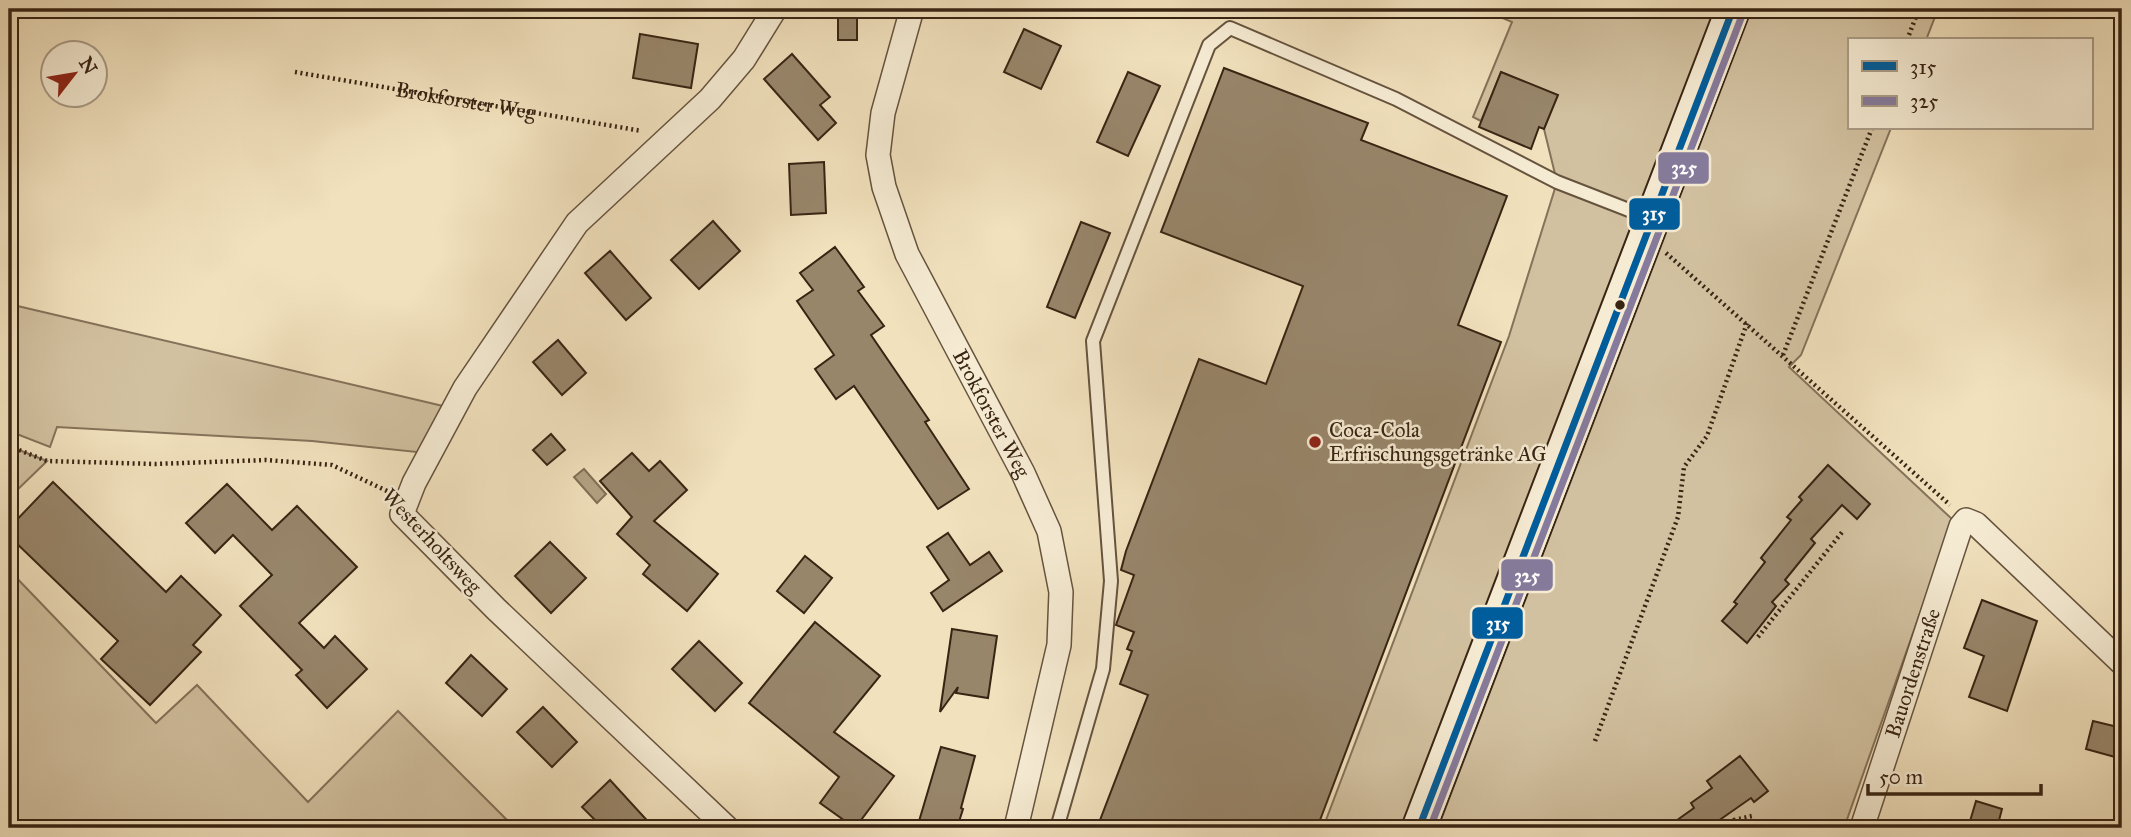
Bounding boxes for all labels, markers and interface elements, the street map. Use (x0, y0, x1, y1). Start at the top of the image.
north arrow (38, 38, 108, 108)
legend (1848, 38, 2092, 130)
text: N (74, 53, 102, 78)
text: 315 (1910, 54, 1937, 80)
street label: Brokforster Weg (394, 76, 538, 126)
text: 325 (1910, 88, 1939, 114)
line badge: 325 (1657, 151, 1710, 185)
text: 325 (1671, 156, 1697, 180)
line badge: 315 (1628, 197, 1681, 231)
text: 315 (1642, 202, 1666, 226)
unlabelled marker (1613, 298, 1627, 312)
street label: Brokforster Weg (947, 345, 1036, 482)
place label: Coca-Cola Erfrischungsgetränke AG (1329, 417, 1547, 467)
marker: Coca-Cola Erfrischungsgetränke AG (1307, 434, 1323, 450)
street label: Westerholtsweg (377, 483, 487, 599)
line badge: 325 (1500, 558, 1554, 592)
text: 325 (1514, 564, 1540, 588)
street label: Bauordenstraße (1879, 605, 1946, 741)
line badge: 315 (1471, 606, 1524, 640)
text: 315 (1486, 612, 1510, 636)
scale bar (1868, 753, 2042, 797)
text: 50 m (1879, 764, 1924, 790)

